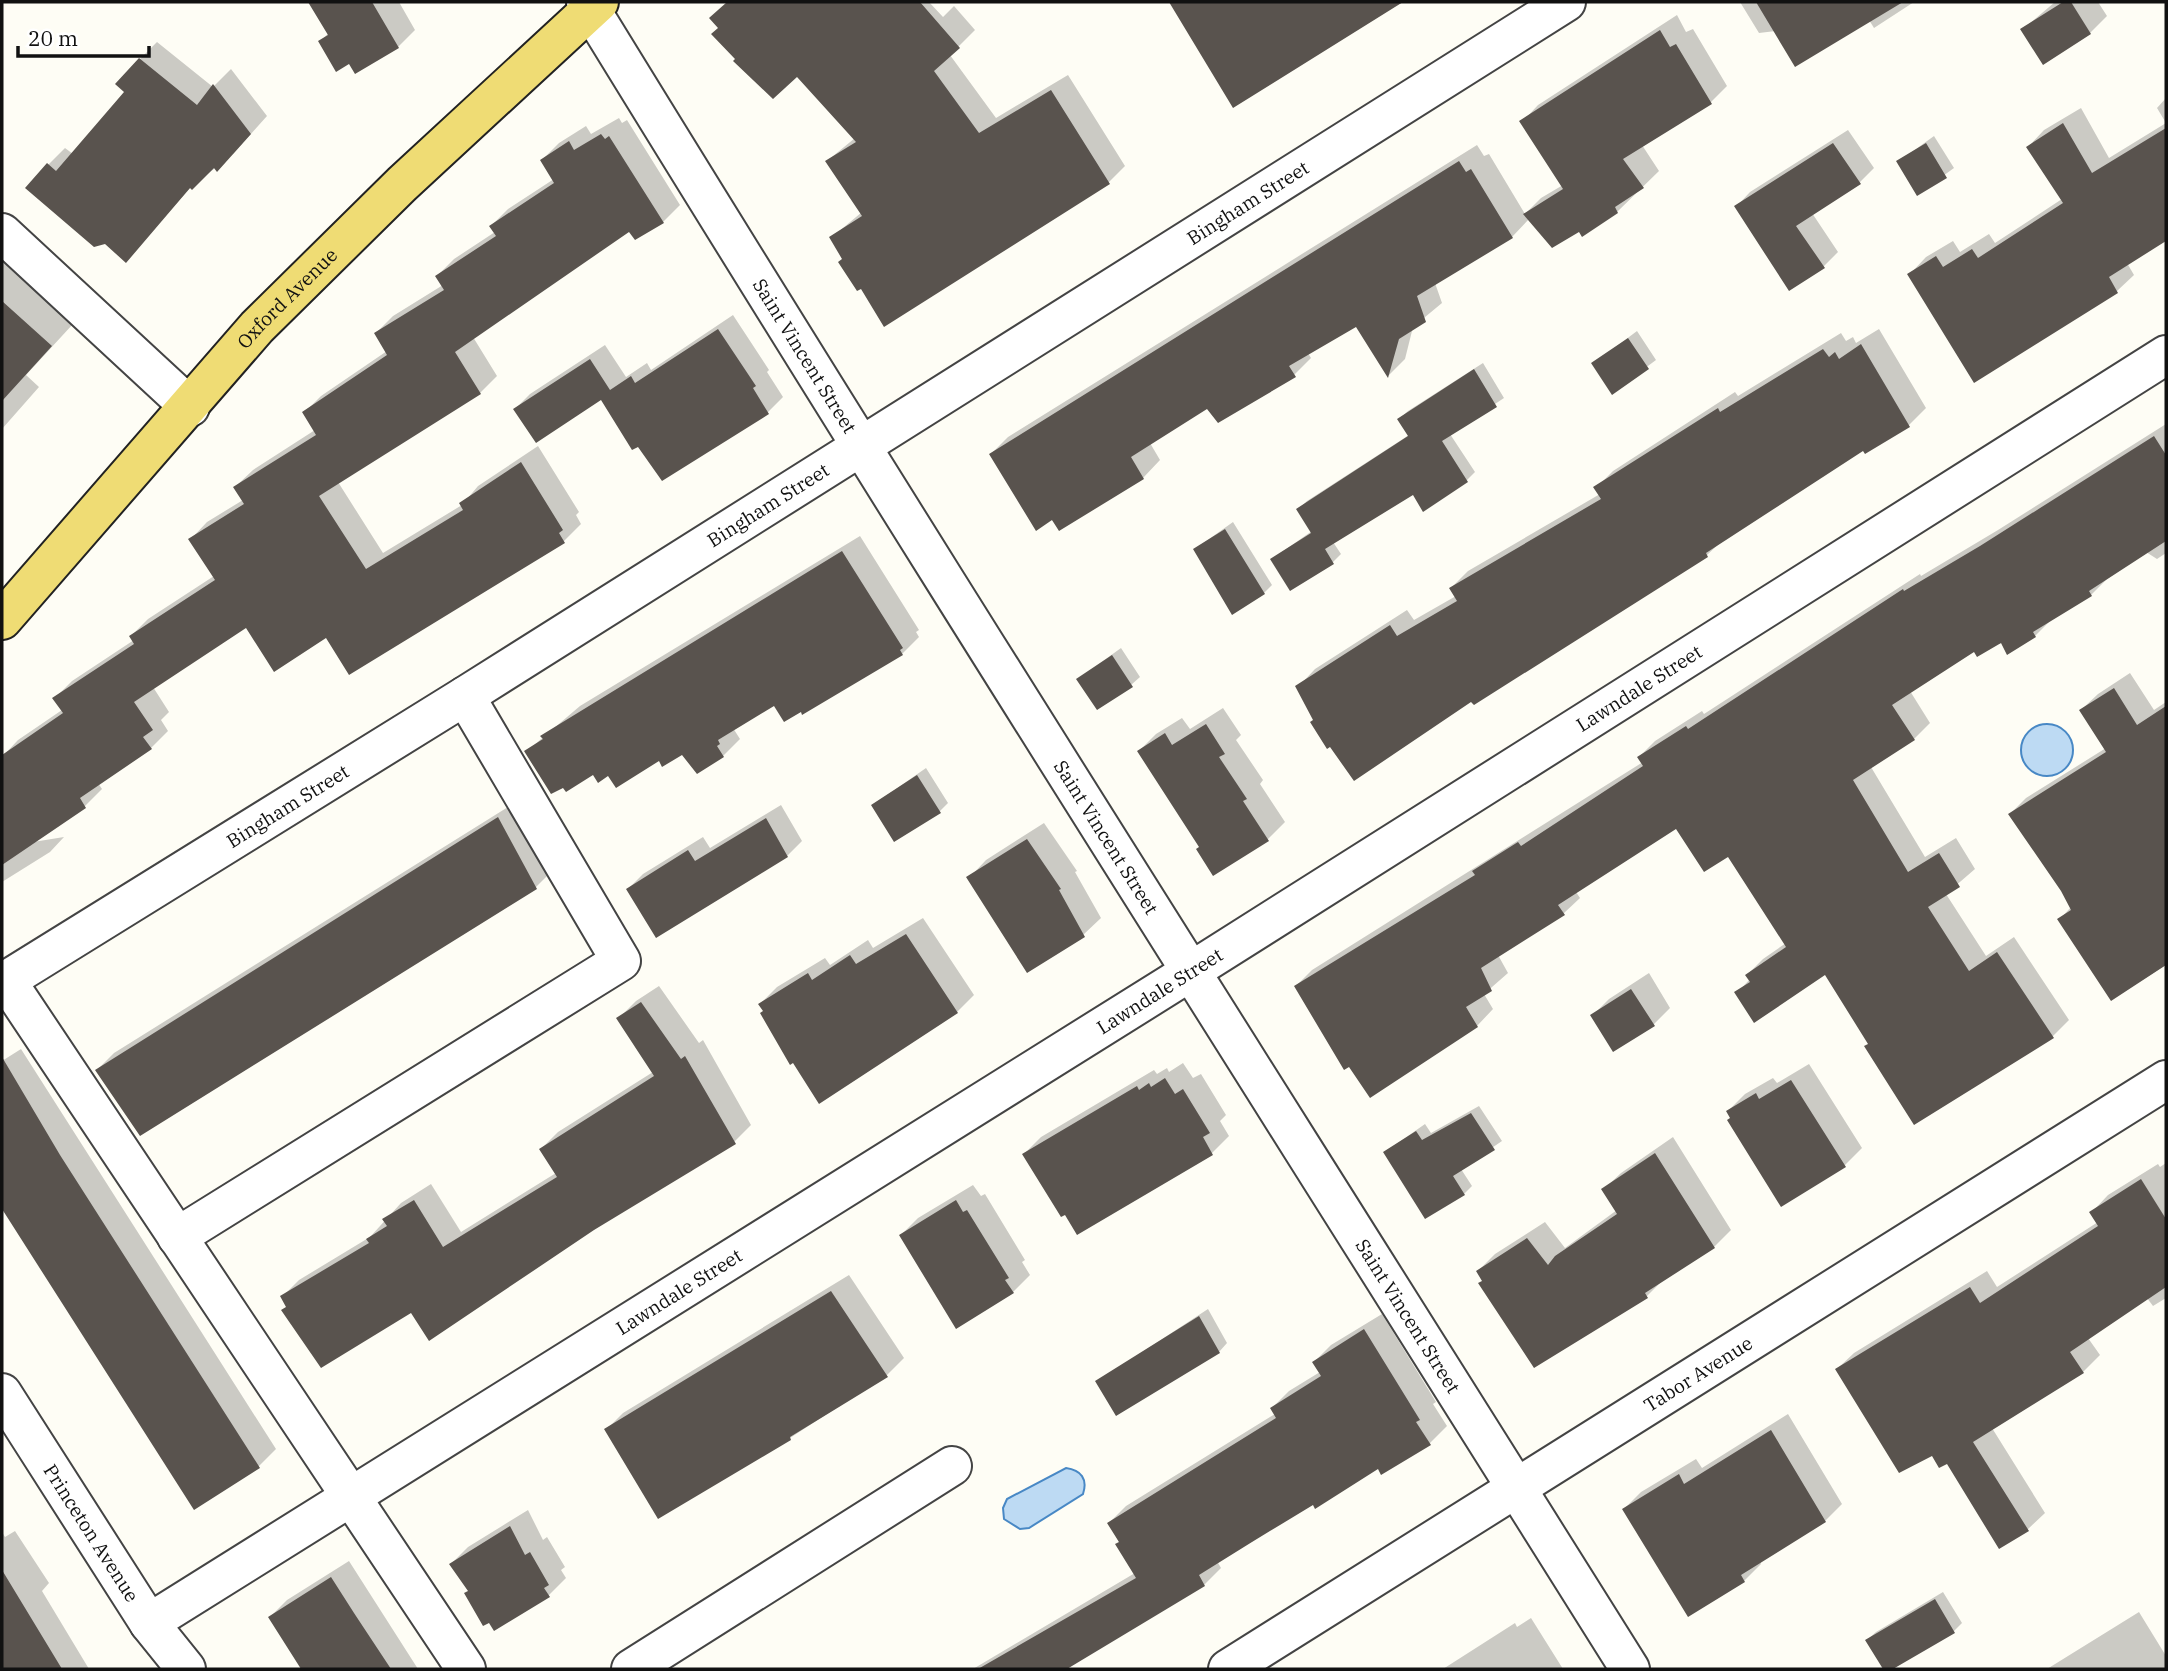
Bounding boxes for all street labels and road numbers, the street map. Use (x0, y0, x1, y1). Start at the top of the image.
street label: Bingham Street (1182, 155, 1313, 250)
street label: Oxford Avenue (232, 243, 342, 354)
street label: Saint Vincent Street (748, 274, 862, 438)
street label: Bingham Street (703, 457, 834, 552)
street label: Lawndale Street (1572, 639, 1707, 737)
street label: Saint Vincent Street (1049, 756, 1164, 919)
street label: Bingham Street (222, 759, 353, 853)
street label: Lawndale Street (1092, 942, 1227, 1039)
street label: Saint Vincent Street (1350, 1234, 1466, 1398)
street label: Lawndale Street (611, 1243, 747, 1340)
street label: Tabor Avenue (1639, 1331, 1757, 1417)
street label: Princeton Avenue (38, 1459, 144, 1606)

